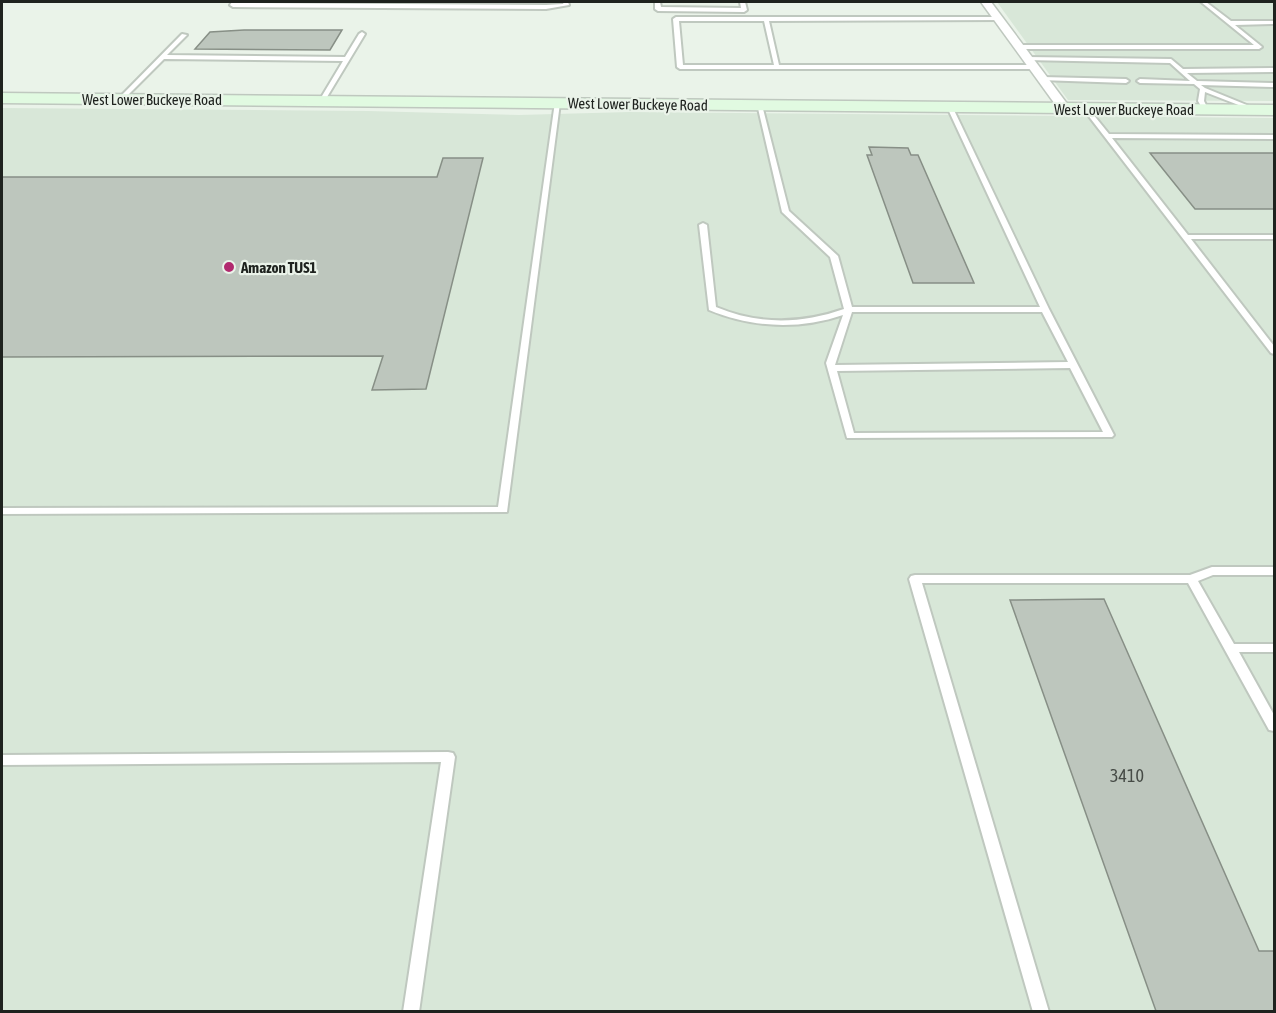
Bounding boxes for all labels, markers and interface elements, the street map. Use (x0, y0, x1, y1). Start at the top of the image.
street label: West Lower Buckeye Road (82, 91, 222, 108)
street label: West Lower Buckeye Road (568, 94, 708, 114)
street label: West Lower Buckeye Road (1054, 101, 1194, 118)
place label: Amazon TUS1 (240, 259, 317, 276)
marker: Amazon TUS1 (222, 260, 236, 274)
house number: 3410 (1110, 765, 1144, 786)

